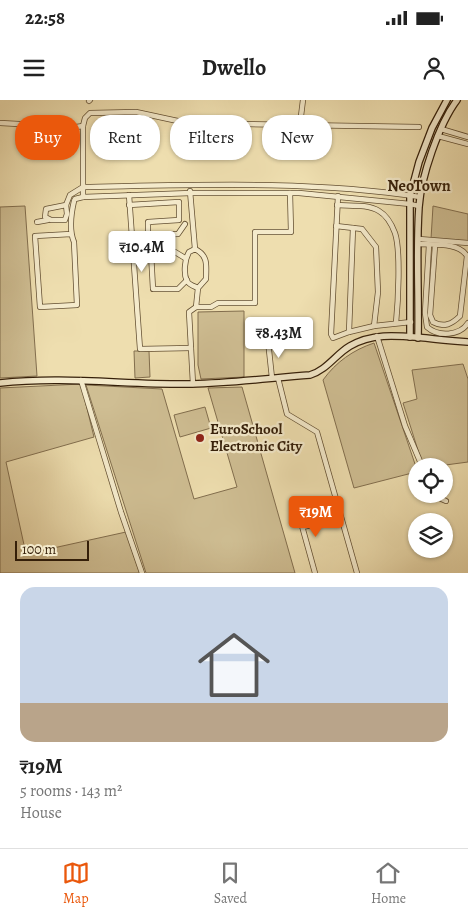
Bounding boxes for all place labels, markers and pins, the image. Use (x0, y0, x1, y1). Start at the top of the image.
pin: ₹10.4M (101, 230, 183, 273)
pin: ₹8.43M (238, 316, 320, 359)
place label: EuroSchool Electronic City (210, 419, 303, 456)
marker: EuroSchool Electronic City (194, 432, 206, 444)
pin: ₹19M (286, 496, 346, 538)

